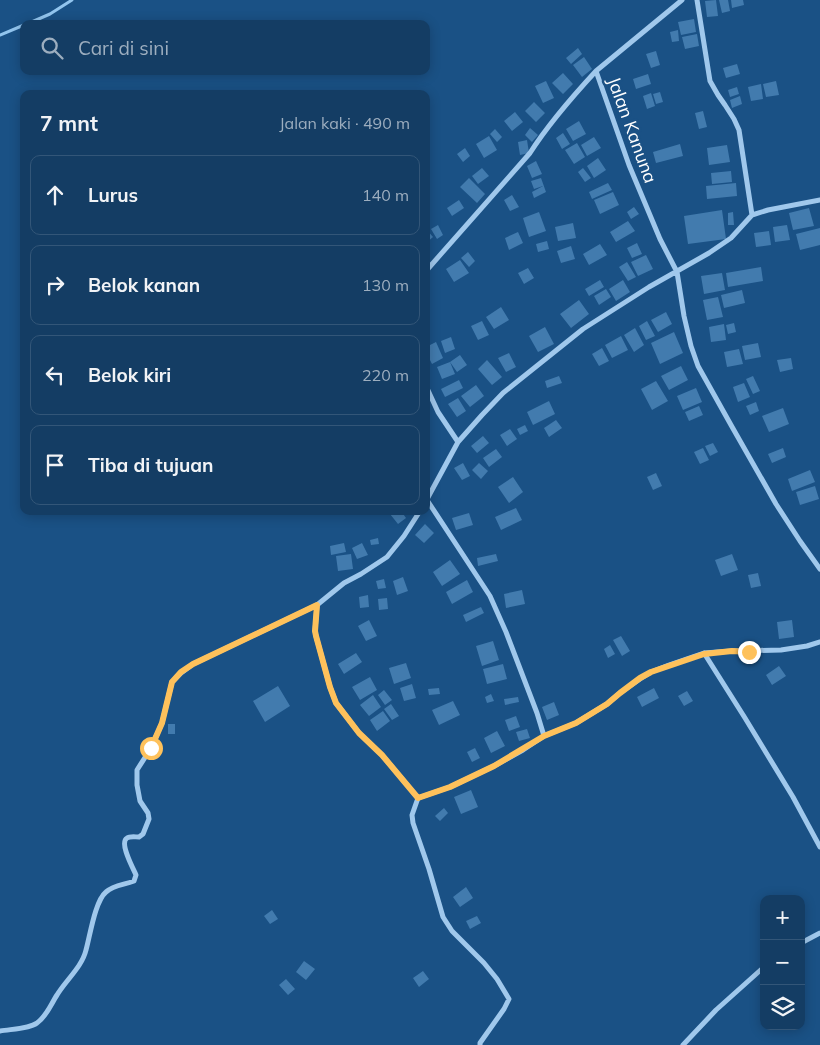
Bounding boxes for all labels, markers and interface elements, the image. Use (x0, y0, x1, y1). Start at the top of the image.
search box (20, 20, 430, 75)
icon: search (38, 34, 66, 62)
text: Cari di sini (78, 36, 169, 60)
street label: Jalan Kanuna (603, 73, 662, 186)
text: 7 mnt (40, 110, 98, 136)
text: Jalan kaki · 490 m (279, 113, 410, 133)
icon: ahead (41, 181, 69, 209)
text: Lurus (88, 183, 138, 207)
text: 140 m (362, 185, 409, 205)
icon: right (41, 271, 69, 299)
text: Belok kanan (88, 273, 200, 297)
text: 130 m (362, 275, 409, 295)
icon: left (41, 361, 69, 389)
text: Belok kiri (88, 363, 171, 387)
text: 220 m (362, 365, 409, 385)
icon: arrive (41, 451, 69, 479)
text: Tiba di tujuan (88, 453, 213, 477)
route end (738, 641, 761, 664)
route start (140, 737, 163, 760)
map controls (760, 895, 805, 1030)
button: + (760, 895, 805, 940)
button: − (760, 940, 805, 985)
button: layers (760, 985, 805, 1030)

